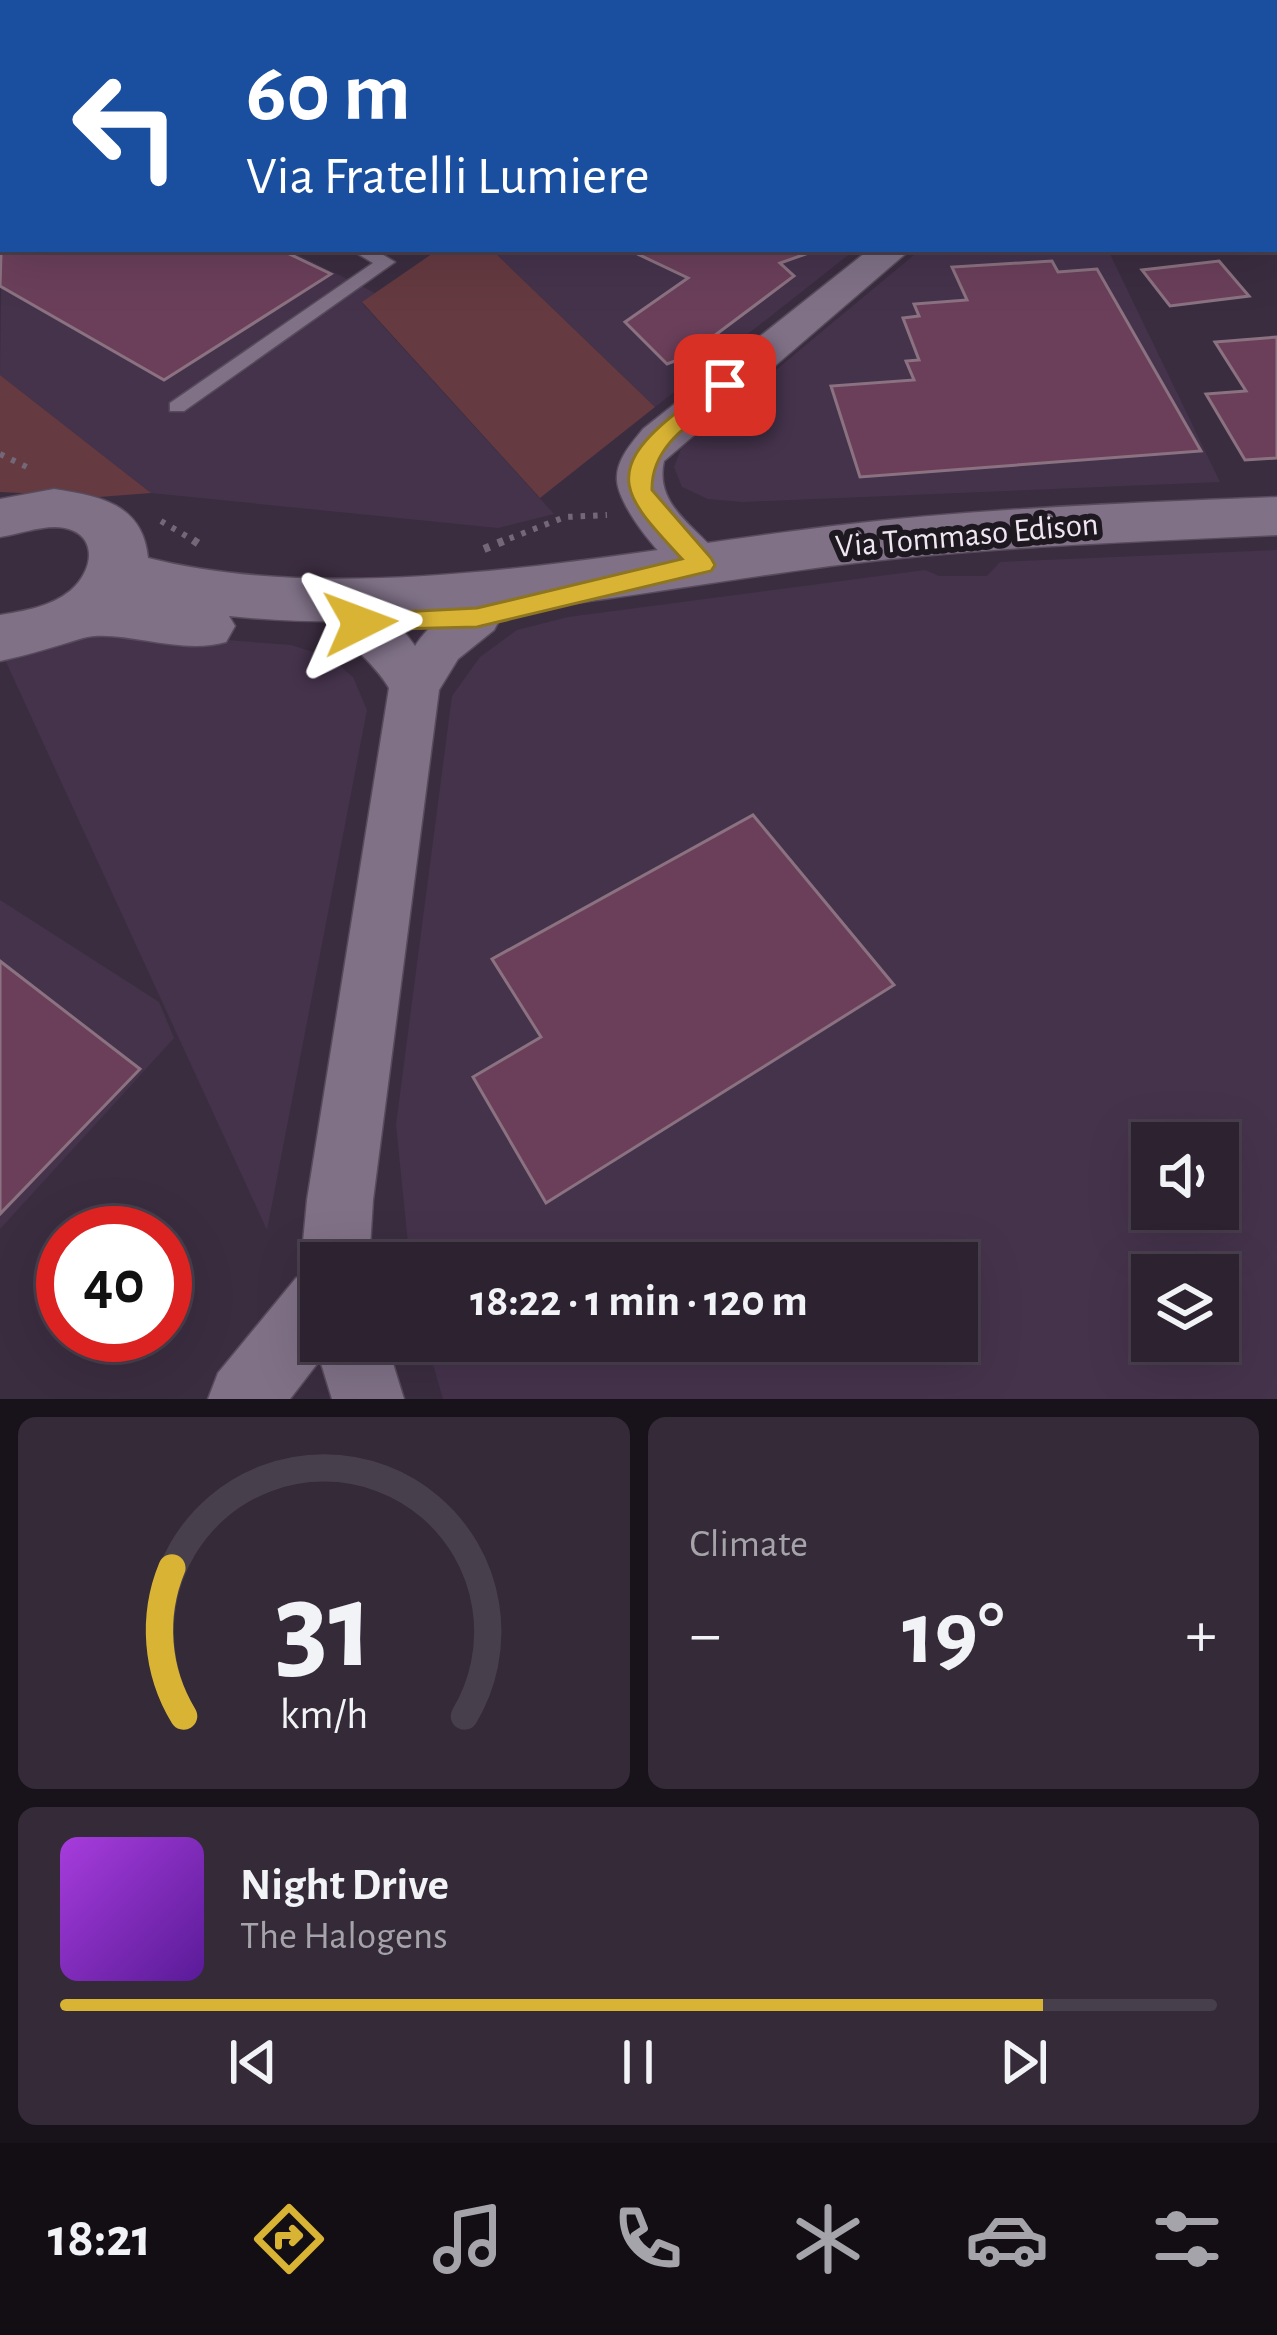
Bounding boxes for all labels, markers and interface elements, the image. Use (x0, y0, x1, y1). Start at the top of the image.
icon: left (48, 48, 204, 204)
text: 60 m (246, 52, 411, 136)
text: Via Fratelli Lumiere (246, 150, 650, 204)
pin (674, 334, 776, 436)
icon: arrive (692, 352, 758, 418)
street label: Via Tommaso Edison (834, 508, 1100, 564)
position arrow (297, 560, 423, 686)
map controls (1131, 1122, 1239, 1362)
button: sound (1131, 1122, 1239, 1230)
speed limit sign: 40 (36, 1206, 192, 1362)
button: layers (1131, 1254, 1239, 1362)
text: 18:22 · 1 min · 120 m (470, 1279, 808, 1324)
text: Climate (690, 1525, 808, 1564)
text: 31 (274, 1565, 373, 1690)
text: 19° (902, 1590, 1004, 1680)
text: − (690, 1602, 721, 1668)
text: + (1185, 1602, 1217, 1668)
text: km/h (280, 1694, 368, 1737)
text: Night Drive (240, 1863, 449, 1908)
text: The Halogens (240, 1917, 448, 1956)
icon: previous (220, 2029, 286, 2095)
icon: pause (605, 2029, 671, 2095)
icon: next (991, 2029, 1057, 2095)
icon: directions (247, 2197, 331, 2281)
icon: music (426, 2197, 510, 2281)
icon: phone (606, 2197, 690, 2281)
icon: climate (786, 2197, 870, 2281)
icon: car (965, 2197, 1049, 2281)
icon: filters (1145, 2197, 1229, 2281)
text: 18:21 (48, 2212, 151, 2266)

